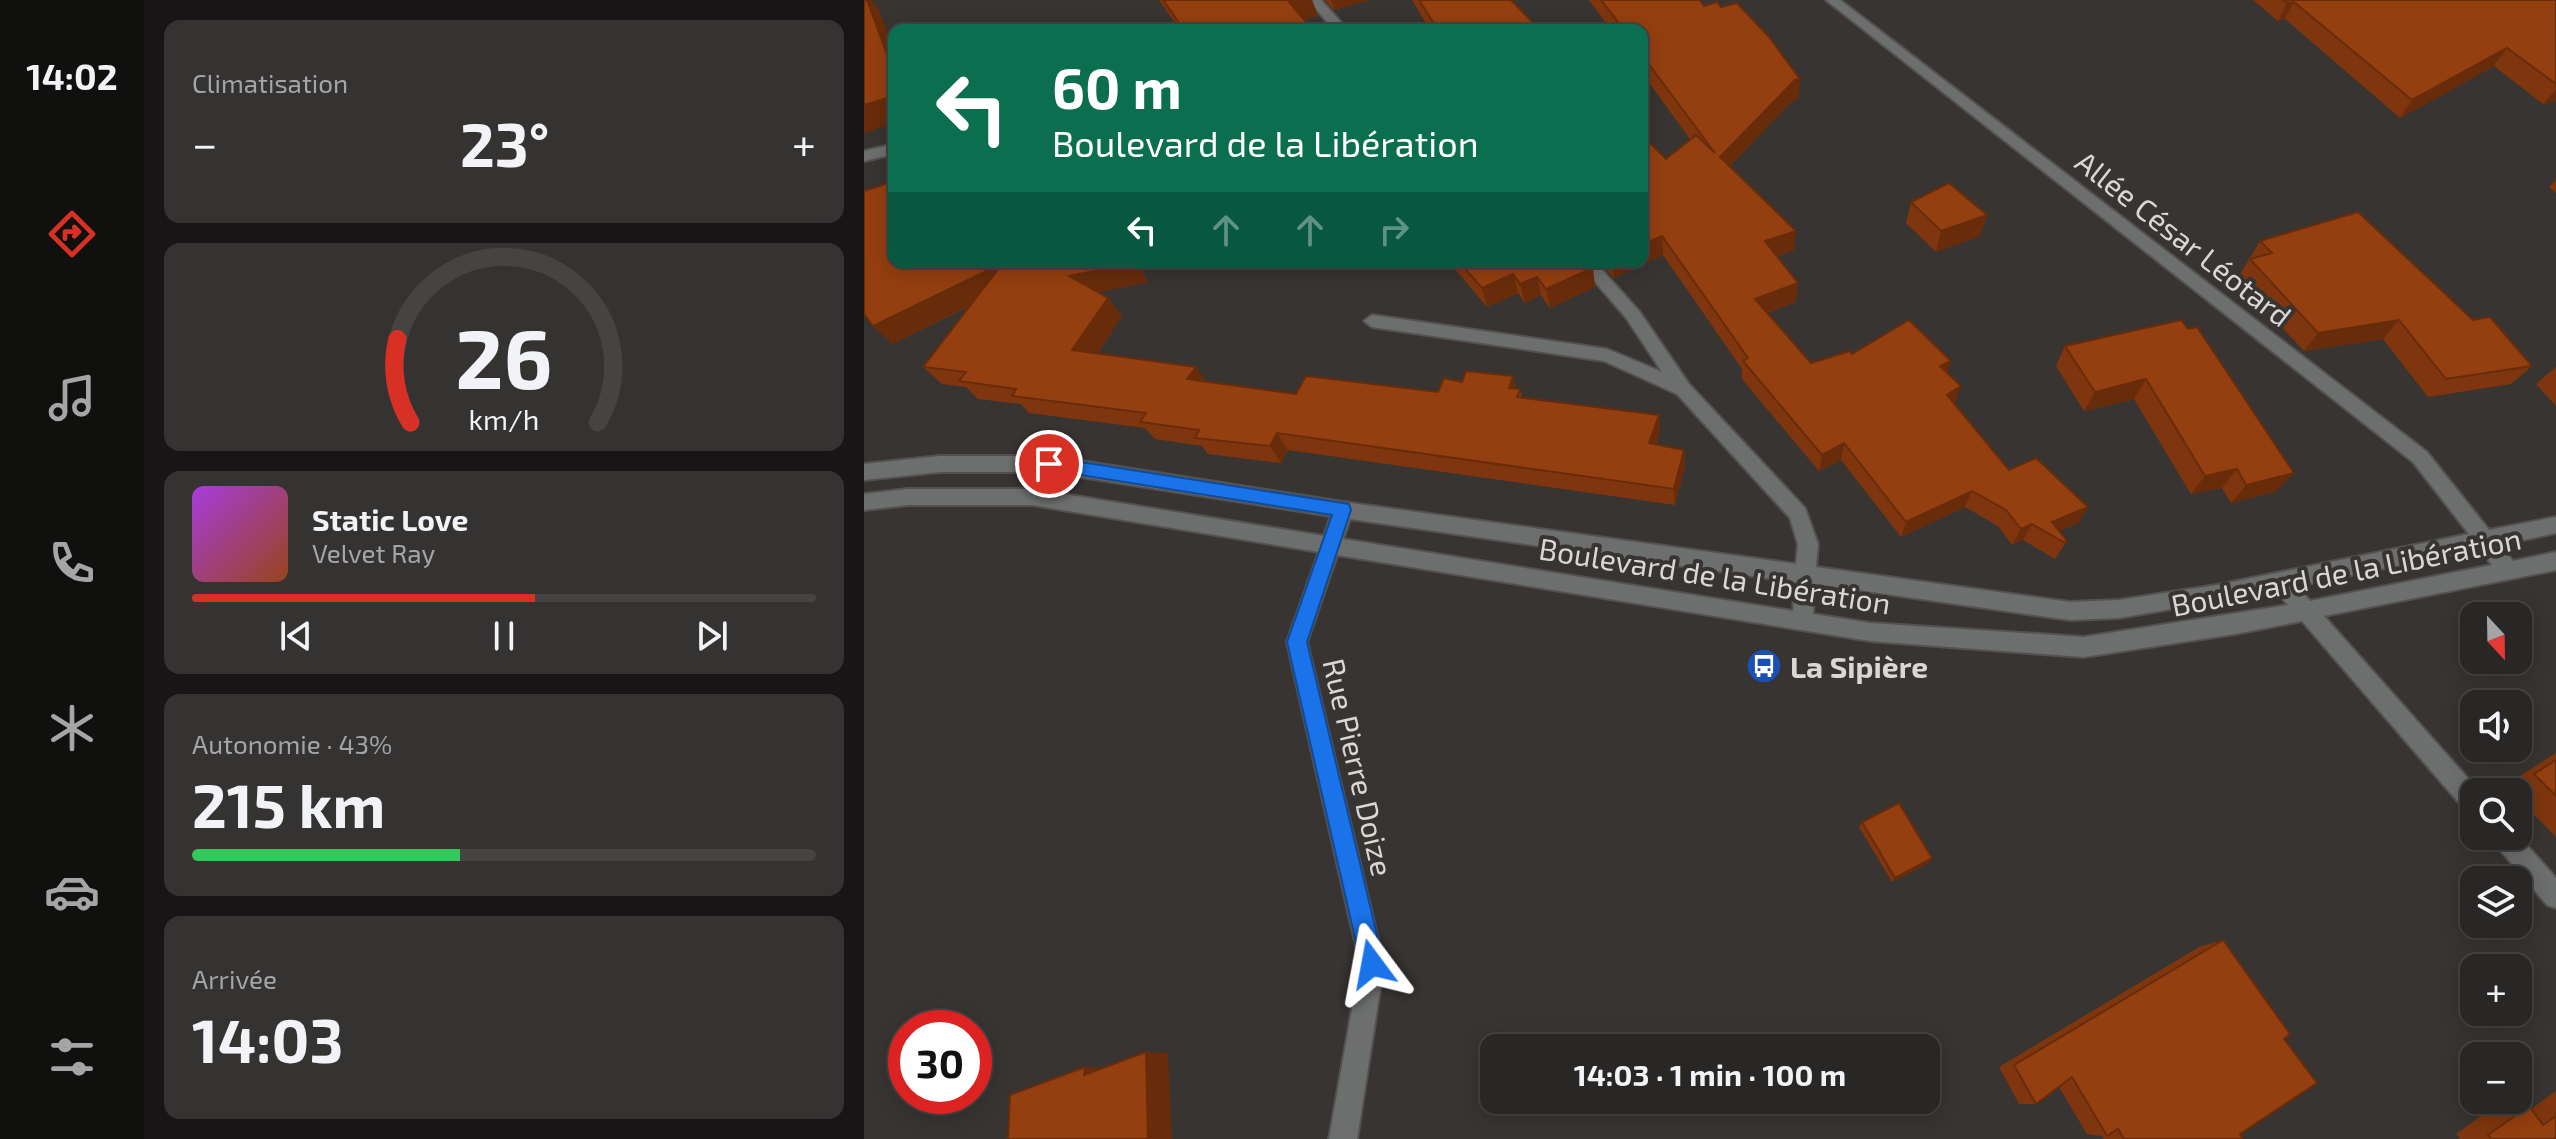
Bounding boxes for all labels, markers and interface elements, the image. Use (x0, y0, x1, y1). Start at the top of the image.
text: 60 m (1052, 53, 1182, 120)
text: 14:02 (26, 54, 118, 97)
icon: left (920, 56, 1024, 160)
text: Climatisation (192, 67, 348, 98)
text: 23° (460, 107, 550, 179)
text: − (192, 116, 218, 169)
text: + (792, 116, 816, 169)
text: Boulevard de la Libération (1052, 121, 1479, 164)
street label: Allée César Léotard (2069, 143, 2299, 333)
icon: directions (44, 206, 100, 262)
icon: left (1120, 208, 1164, 252)
icon: ahead (1204, 208, 1248, 252)
icon: ahead (1288, 208, 1332, 252)
icon: right (1372, 208, 1416, 252)
text: 26 (455, 305, 553, 405)
icon: music (44, 370, 100, 426)
text: km/h (469, 401, 539, 436)
pin (1015, 430, 1083, 498)
icon: arrive (1027, 442, 1071, 486)
text: Static Love (312, 501, 468, 537)
street label: Boulevard de la Libération (2168, 519, 2524, 623)
street label: Boulevard de la Libération (1537, 529, 1893, 621)
icon: phone (44, 535, 100, 591)
text: Velvet Ray (312, 537, 435, 568)
north arrow (2460, 602, 2532, 674)
map controls (2460, 602, 2532, 1114)
icon: previous (274, 614, 318, 658)
icon: pause (482, 614, 526, 658)
icon: next (690, 614, 734, 658)
bus stop icon: La Sipière (1745, 647, 1783, 685)
place label: La Sipière (1790, 648, 1928, 684)
street label: Rue Pierre Doize (1316, 655, 1402, 879)
button: sound (2460, 690, 2532, 762)
icon: climate (44, 700, 100, 756)
text: Autonomie · 43% (192, 728, 392, 759)
text: 215 km (192, 768, 385, 840)
button: search (2460, 778, 2532, 850)
icon: car (44, 864, 100, 920)
button: layers (2460, 866, 2532, 938)
position arrow (1330, 922, 1414, 1006)
button: + (2460, 954, 2532, 1026)
text: Arrivée (192, 963, 277, 994)
text: 14:03 (192, 1003, 343, 1075)
speed limit sign: 30 (888, 1010, 992, 1114)
icon: filters (44, 1029, 100, 1085)
button: − (2460, 1042, 2532, 1114)
text: 14:03 · 1 min · 100 m (1574, 1056, 1846, 1092)

